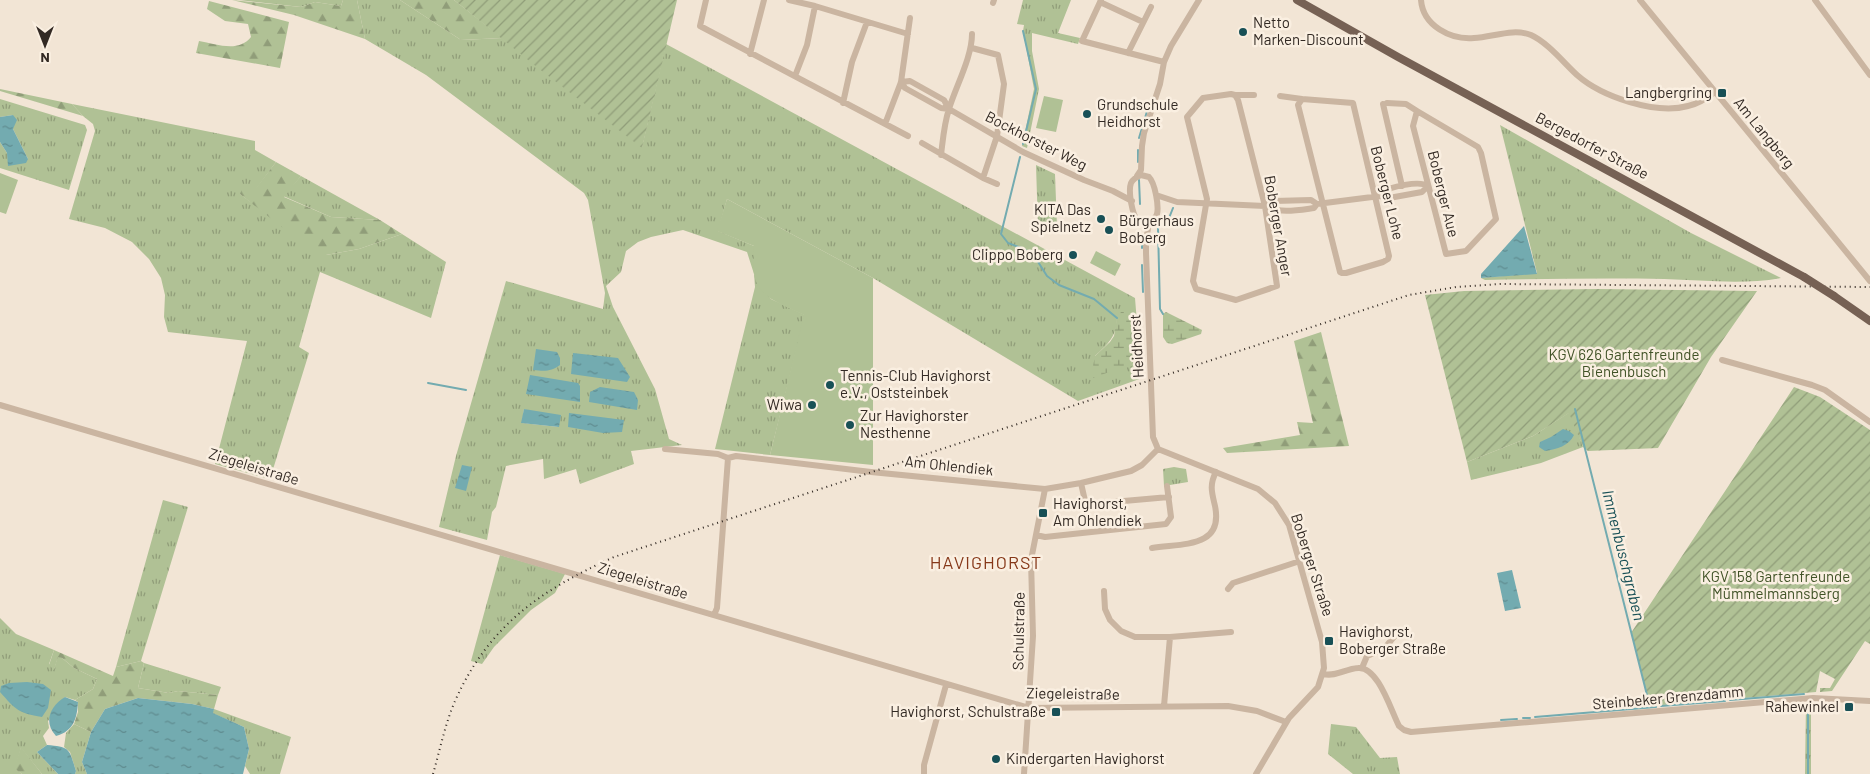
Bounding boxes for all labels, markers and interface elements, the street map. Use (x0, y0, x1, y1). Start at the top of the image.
place label: Netto Marken-Discount (1253, 13, 1364, 48)
north arrow (20, 20, 70, 70)
marker: Netto Marken-Discount (1237, 26, 1249, 38)
text: N (40, 50, 50, 67)
place label: Langbergring (1625, 83, 1712, 101)
marker: Langbergring (1716, 87, 1728, 99)
street label: Am Langberg (1731, 93, 1799, 172)
place label: Grundschule Heidhorst (1097, 95, 1178, 130)
street label: Bockhorster Weg (983, 107, 1090, 174)
marker: Grundschule Heidhorst (1081, 108, 1093, 120)
street label: Bergedorfer Straße (1533, 108, 1652, 183)
street label: Boberger Lohe (1368, 144, 1408, 242)
street label: Boberger Aue (1425, 149, 1463, 239)
street label: Boberger Anger (1261, 174, 1297, 278)
place label: KITA Das Spielnetz (1031, 200, 1091, 235)
place label: Bürgerhaus Boberg (1119, 211, 1194, 246)
marker: KITA Das Spielnetz (1095, 213, 1107, 225)
marker: Bürgerhaus Boberg (1103, 224, 1115, 236)
place label: Clippo Boberg (972, 245, 1063, 263)
marker: Clippo Boberg (1067, 249, 1079, 261)
street label: Heidhorst (1125, 314, 1147, 379)
park label: KGV 626 Gartenfreunde Bienenbusch (1548, 345, 1700, 380)
place label: Tennis-Club Havighorst e.V., Oststeinbek (840, 366, 991, 401)
marker: Tennis-Club Havighorst e.V., Oststeinbek (824, 379, 836, 391)
place label: Wiwa (767, 395, 802, 413)
marker: Wiwa (806, 399, 818, 411)
place label: Zur Havighorster Nesthenne (860, 406, 969, 441)
marker: Zur Havighorster Nesthenne (844, 419, 856, 431)
street label: Ziegeleistraße (207, 444, 302, 488)
street label: Am Ohlendiek (904, 451, 995, 479)
water label: Immenbuschgraben (1599, 488, 1650, 622)
place label: Havighorst, Am Ohlendiek (1053, 494, 1142, 529)
marker: Havighorst, Am Ohlendiek (1037, 507, 1049, 519)
street label: Boberger Straße (1288, 511, 1338, 618)
district label: HAVIGHORST (930, 551, 1042, 573)
street label: Ziegeleistraße (596, 558, 691, 602)
park label: KGV 158 Gartenfreunde Mümmelmannsberg (1702, 567, 1850, 602)
street label: Schulstraße (1008, 592, 1028, 670)
place label: Havighorst, Boberger Straße (1339, 622, 1446, 657)
marker: Havighorst, Boberger Straße (1323, 635, 1335, 647)
street label: Steinbeker Grenzdamm (1592, 681, 1744, 713)
street label: Ziegeleistraße (1026, 683, 1120, 703)
place label: Rahewinkel (1765, 697, 1839, 715)
marker: Rahewinkel (1843, 701, 1855, 713)
place label: Havighorst, Schulstraße (890, 702, 1046, 720)
marker: Havighorst, Schulstraße (1050, 706, 1062, 718)
place label: Kindergarten Havighorst (1006, 749, 1165, 767)
marker: Kindergarten Havighorst (990, 753, 1002, 765)

